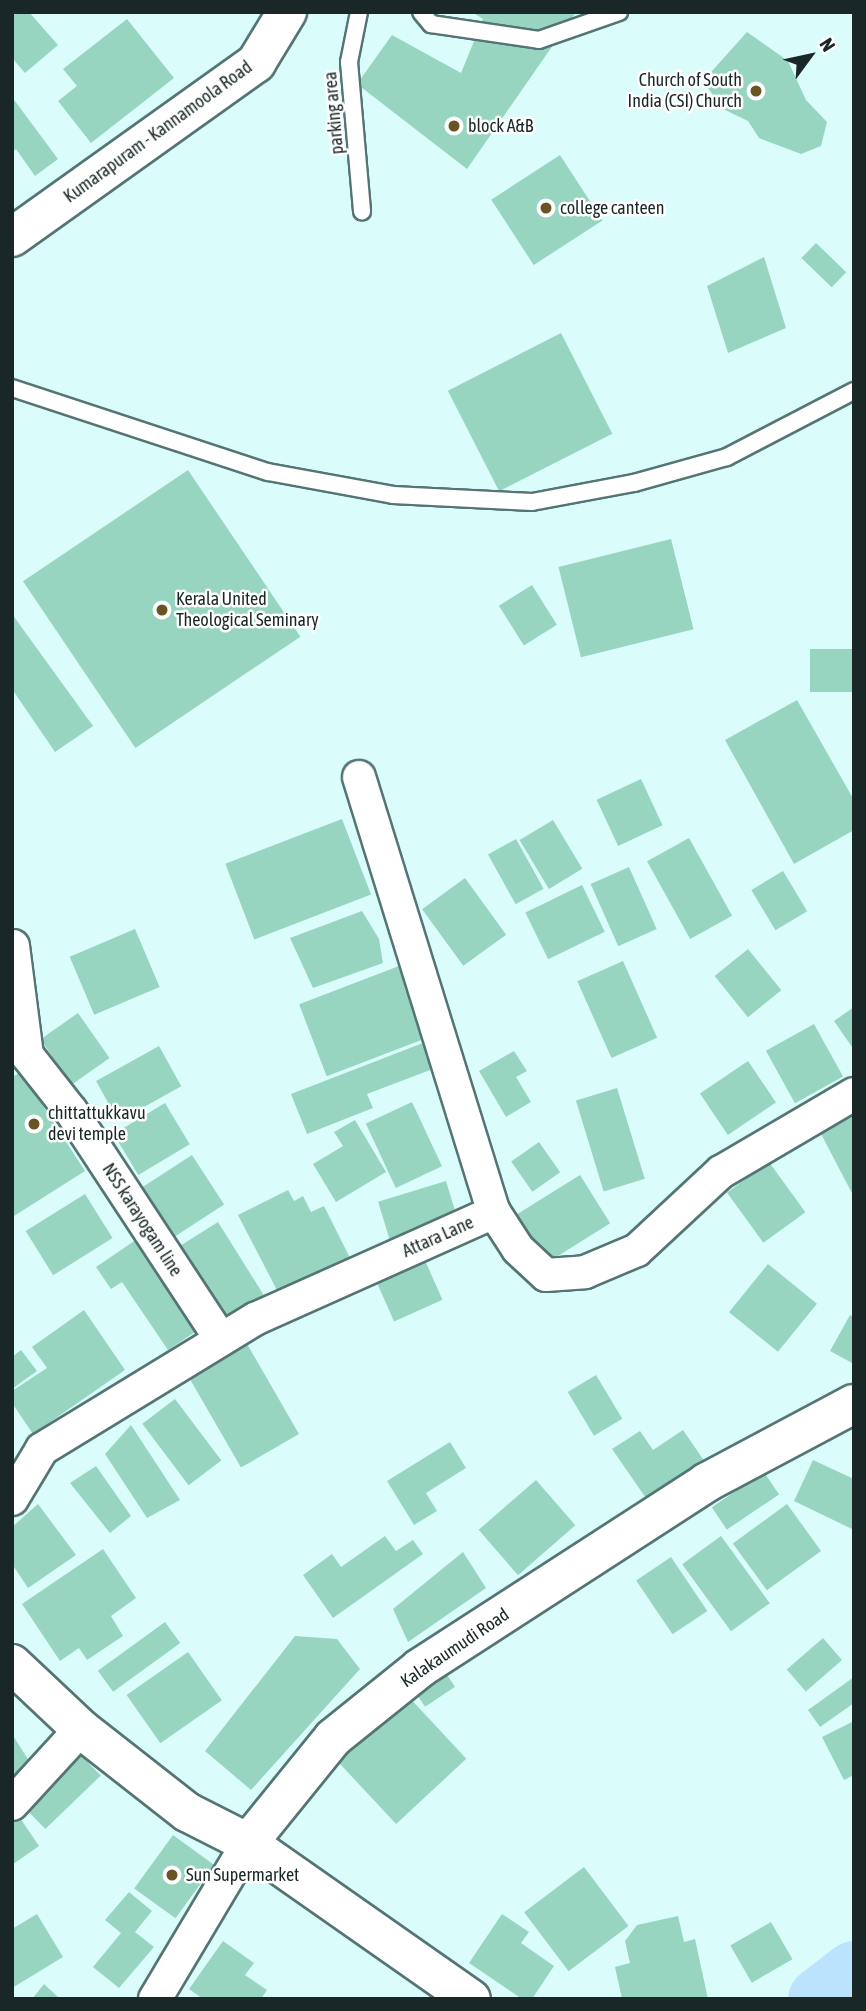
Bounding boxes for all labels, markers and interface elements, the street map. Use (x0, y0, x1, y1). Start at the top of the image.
north arrow (775, 21, 845, 91)
text: N (815, 34, 840, 55)
street label: Kumarapuram - Kannamoola Road (60, 56, 256, 208)
place label: Church of South India (CSI) Church (628, 70, 742, 112)
street label: parking area (320, 71, 348, 155)
marker: Church of South India (CSI) Church (748, 83, 764, 99)
place label: block A&B (468, 115, 533, 137)
marker: block A&B (446, 118, 462, 134)
place label: college canteen (560, 197, 664, 219)
marker: college canteen (538, 200, 554, 216)
place label: Kerala United Theological Seminary (176, 589, 319, 632)
marker: Kerala United Theological Seminary (154, 602, 170, 618)
place label: chittattukkavu devi temple (48, 1103, 146, 1146)
marker: chittattukkavu devi temple (26, 1116, 42, 1132)
street label: NSS karayogam line (97, 1159, 187, 1281)
street label: Attara Lane (399, 1212, 477, 1262)
street label: Kalakaumudi Road (397, 1604, 513, 1692)
place label: Sun Supermarket (186, 1864, 299, 1886)
marker: Sun Supermarket (164, 1867, 180, 1883)

